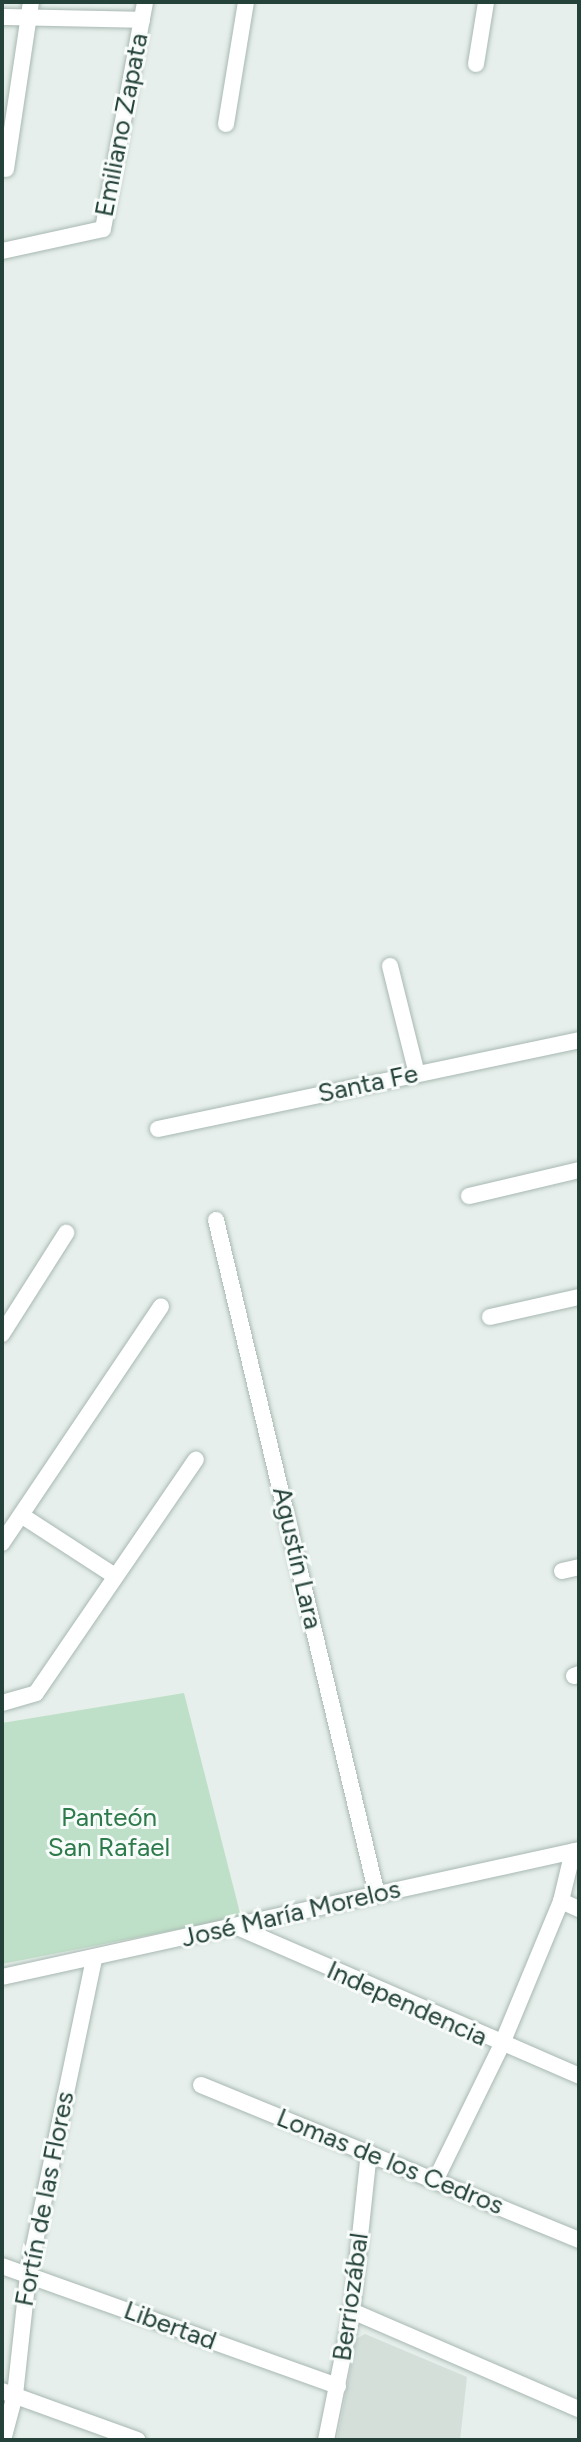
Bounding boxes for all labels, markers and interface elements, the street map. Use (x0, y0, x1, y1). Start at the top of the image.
street label: Emiliano Zapata (89, 31, 155, 219)
street label: Santa Fe (315, 1058, 421, 1110)
street label: Agustín Lara (265, 1484, 329, 1632)
park label: Panteón San Rafael (48, 1802, 170, 1864)
street label: José María Morelos (178, 1874, 404, 1954)
street label: Independencia (322, 1955, 492, 2053)
street label: Fortín de las Flores (9, 2089, 81, 2309)
street label: Lomas de los Cedros (272, 2102, 508, 2222)
street label: Berriozábal (327, 2231, 375, 2363)
street label: Libertad (120, 2295, 220, 2357)

